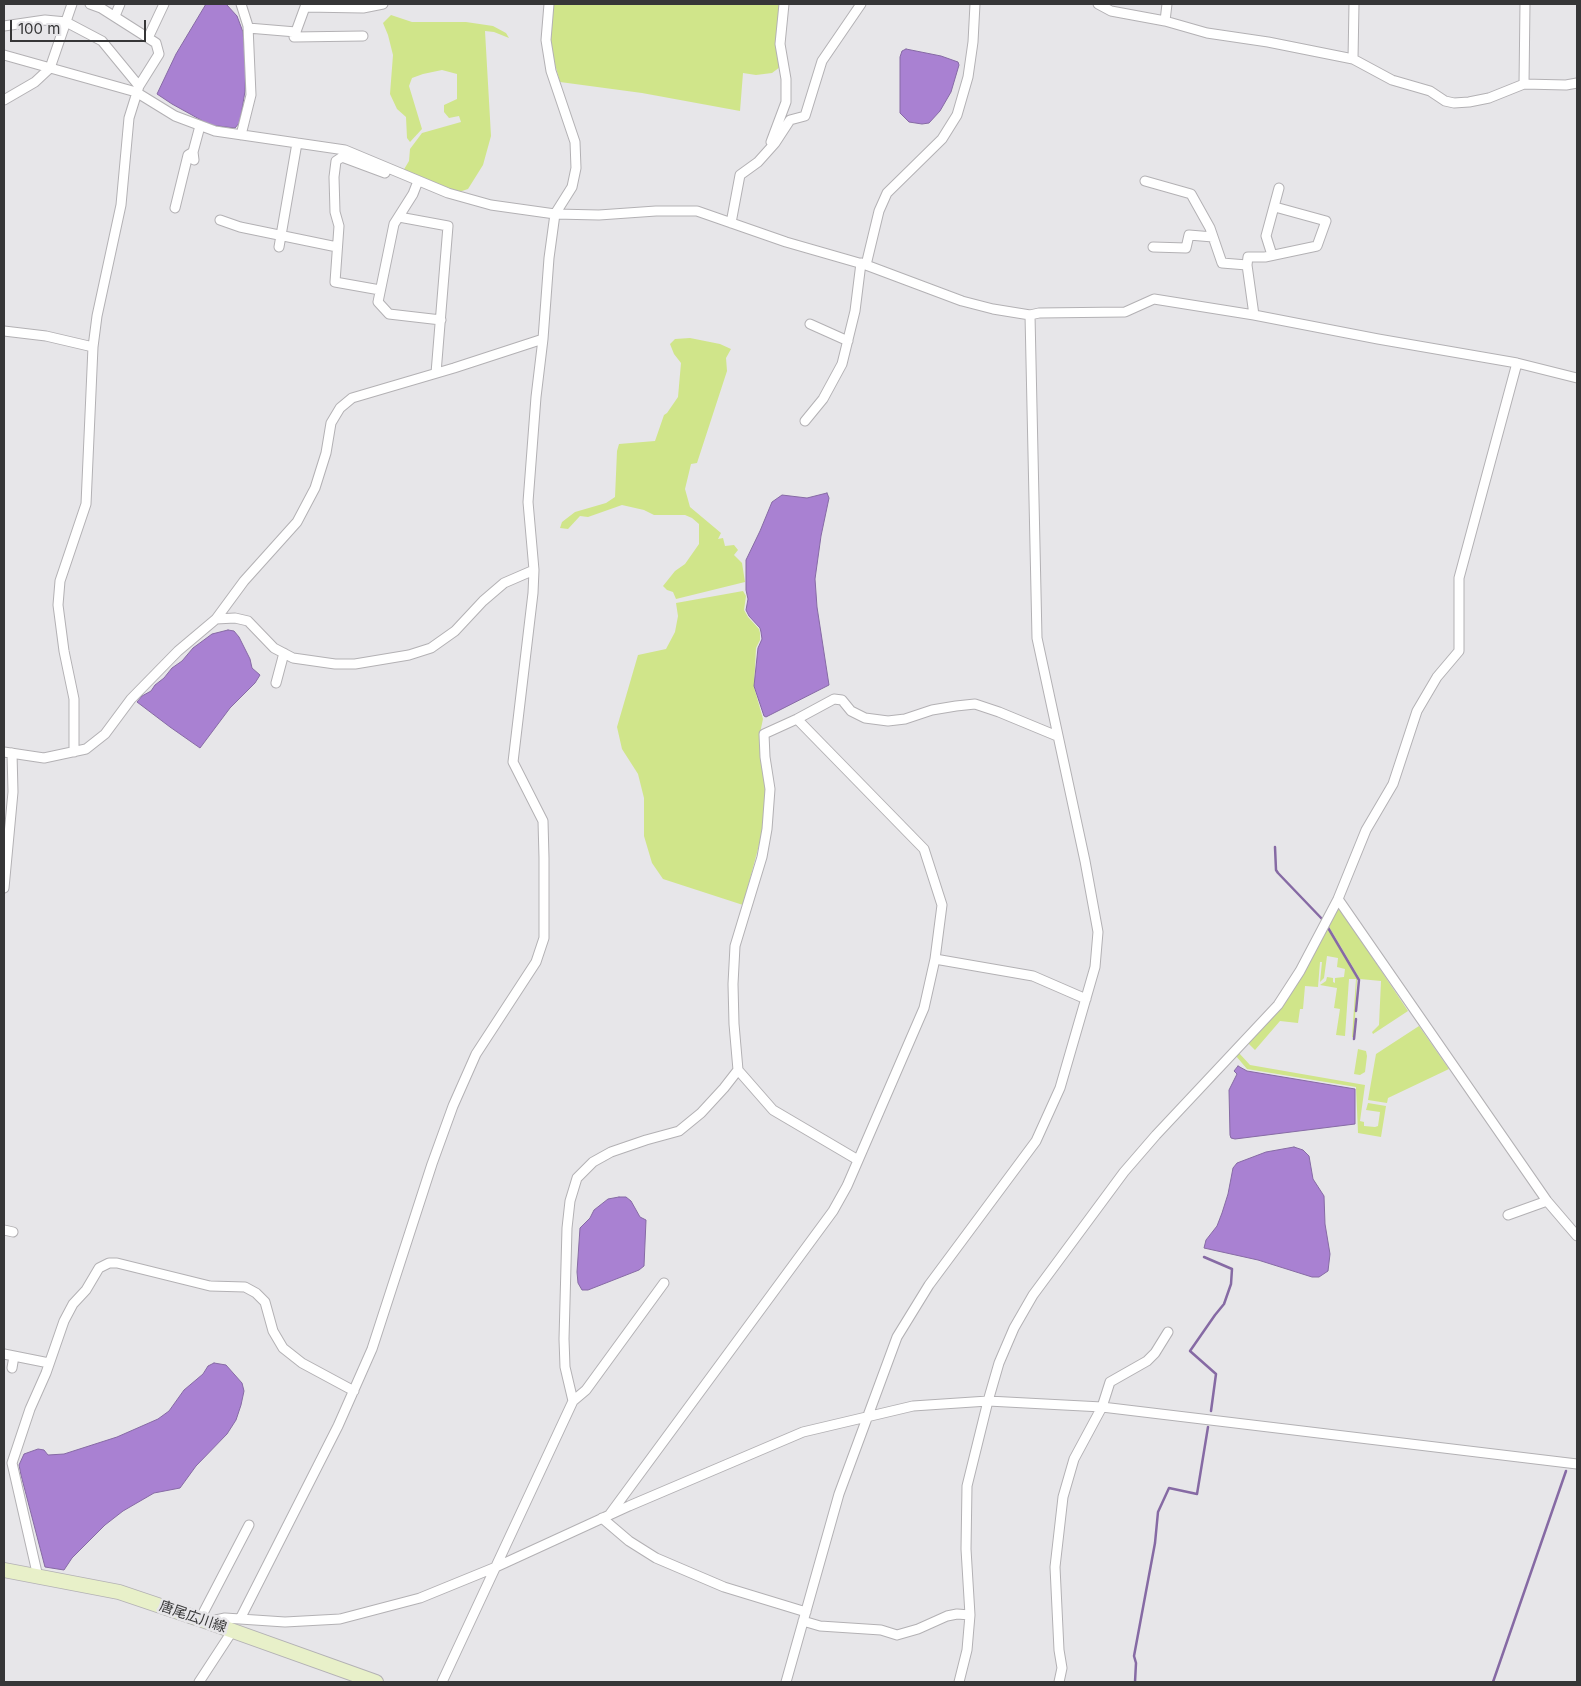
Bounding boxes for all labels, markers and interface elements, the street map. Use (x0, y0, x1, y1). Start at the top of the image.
scale bar (12, 10, 149, 42)
text: 100 m (18, 19, 60, 38)
street label: 唐尾広川線 (157, 1598, 229, 1636)

